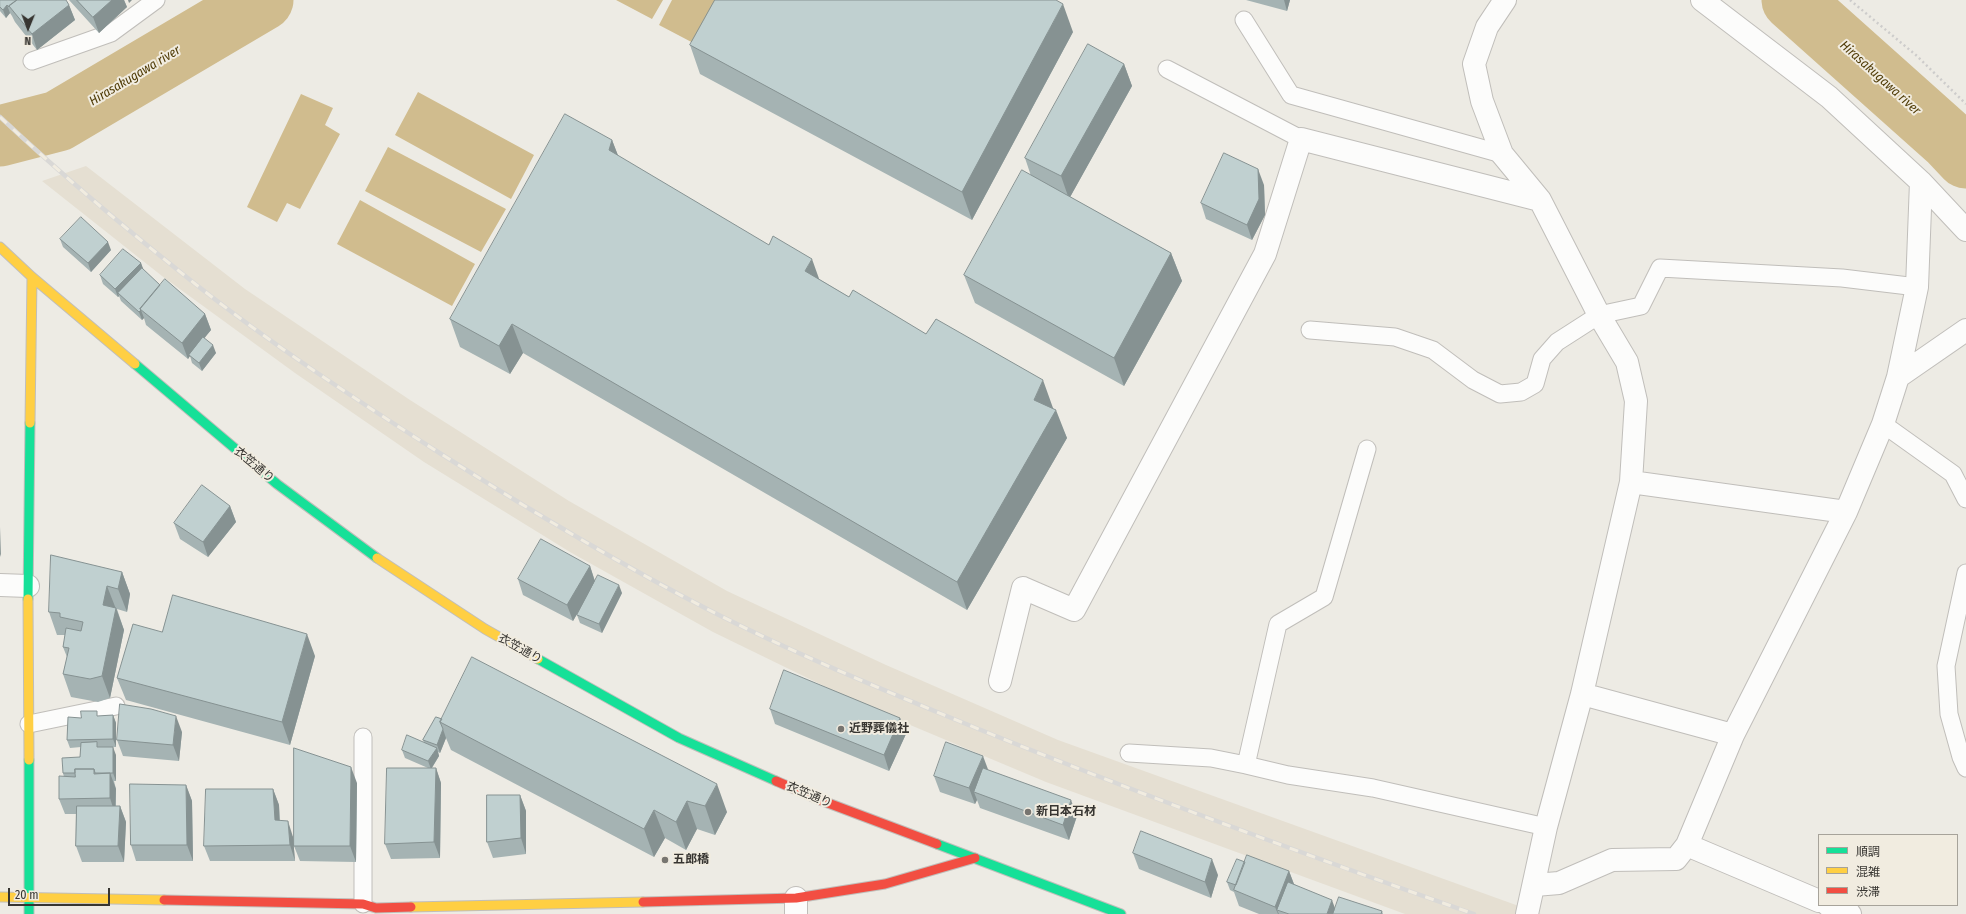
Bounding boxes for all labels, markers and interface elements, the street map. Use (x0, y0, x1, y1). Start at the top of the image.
north arrow (8, 8, 48, 48)
text: N (24, 34, 31, 47)
water label: Hirasakugawa river (1836, 38, 1924, 118)
water label: Hirasakugawa river (87, 43, 183, 109)
street label: 衣笠通り (231, 444, 277, 486)
street label: 衣笠通り (496, 631, 544, 667)
place label: 近野葬儀社 (849, 722, 909, 736)
marker: 近野葬儀社 (836, 724, 846, 734)
street label: 衣笠通り (784, 779, 834, 811)
place label: 新日本石材 (1036, 805, 1096, 819)
marker: 新日本石材 (1023, 807, 1033, 817)
legend (1818, 834, 1958, 906)
text: 順調 (1856, 845, 1880, 859)
place label: 五郎橋 (673, 853, 709, 867)
marker: 五郎橋 (660, 855, 670, 865)
text: 混雑 (1856, 865, 1880, 879)
scale bar (10, 880, 112, 906)
text: 渋滞 (1856, 885, 1880, 899)
text: 20 m (15, 888, 39, 902)

